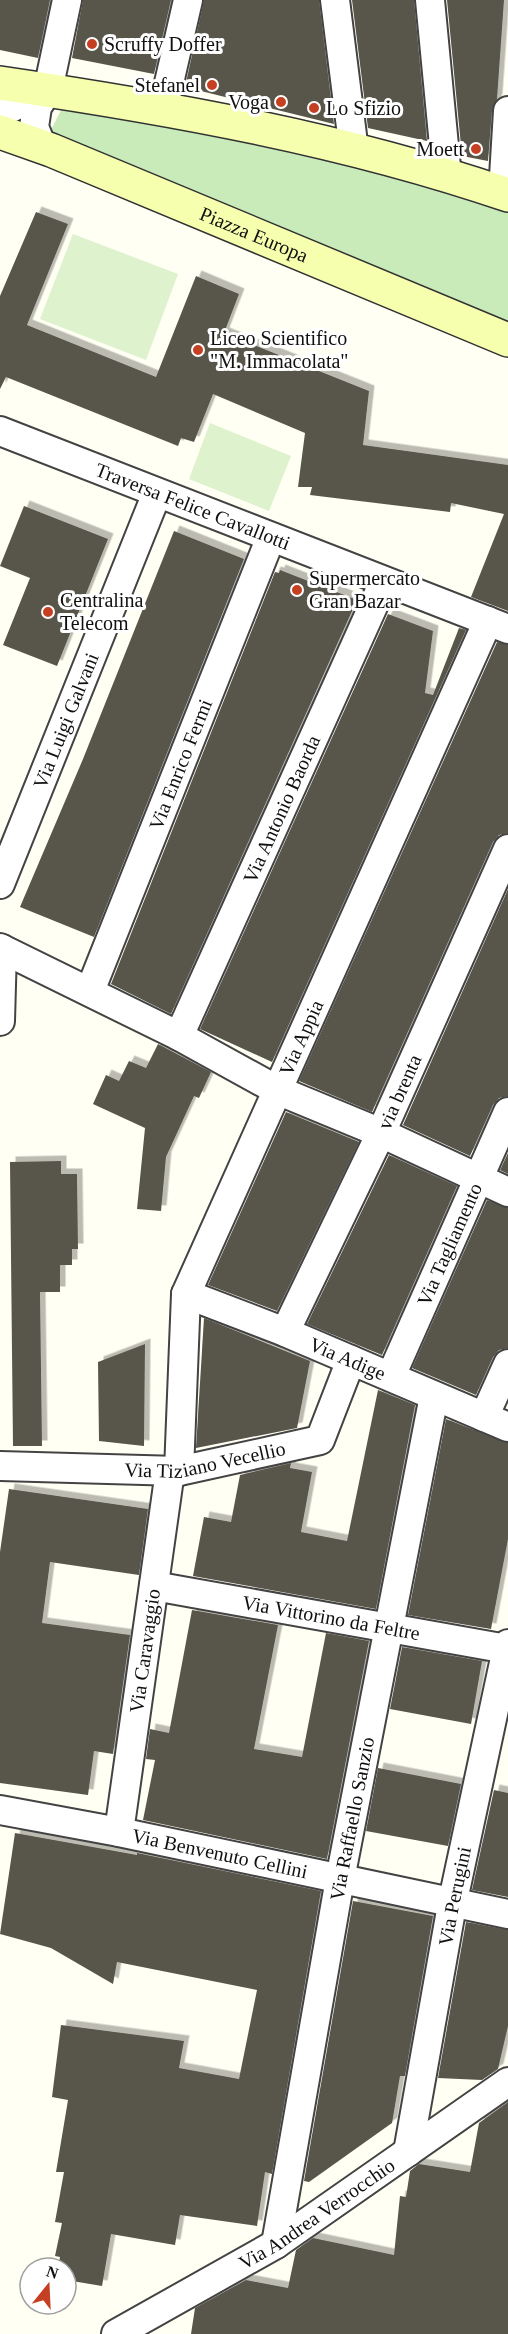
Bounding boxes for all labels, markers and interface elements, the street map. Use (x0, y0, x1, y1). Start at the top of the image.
place label: Scruffy Doffer (104, 33, 222, 56)
marker: Scruffy Doffer (85, 37, 99, 51)
place label: Stefanel (134, 74, 200, 96)
marker: Stefanel (205, 78, 219, 92)
place label: Voga (228, 91, 269, 114)
marker: Voga (274, 95, 288, 109)
place label: Lo Sfizio (326, 97, 401, 119)
marker: Lo Sfizio (307, 101, 321, 115)
place label: Moett (416, 138, 464, 160)
marker: Moett (469, 142, 483, 156)
street label: Piazza Europa (197, 202, 311, 267)
place label: Liceo Scientifico "M. Immacolata" (210, 327, 349, 372)
marker: Liceo Scientifico "M. Immacolata" (191, 343, 205, 357)
street label: Traversa Felice Cavallotti (92, 458, 294, 554)
place label: Supermercato Gran Bazar (309, 567, 420, 612)
marker: Supermercato Gran Bazar (290, 583, 304, 597)
place label: Centralina Telecom (60, 589, 143, 634)
marker: Centralina Telecom (41, 605, 55, 619)
street label: Via Luigi Galvani (28, 649, 103, 792)
street label: Via Enrico Fermi (144, 695, 216, 833)
street label: Via Antonio Baorda (239, 732, 324, 886)
street label: Via Appia (274, 996, 328, 1079)
street label: via brenta (373, 1051, 426, 1133)
street label: Via Tagliamento (413, 1180, 486, 1309)
street label: Via Adige (306, 1333, 389, 1385)
street label: Via Tiziano Vecellio (124, 1437, 287, 1482)
street label: Via Caravaggio (125, 1587, 164, 1714)
street label: Via Vittorino da Feltre (241, 1591, 422, 1644)
street label: Via Raffaello Sanzio (325, 1735, 378, 1902)
street label: Via Benvenuto Cellini (130, 1824, 310, 1883)
street label: Via Perugini (434, 1844, 475, 1947)
street label: Via Andrea Verrocchio (235, 2154, 399, 2274)
north arrow (18, 2256, 78, 2316)
text: N (44, 2262, 61, 2282)

